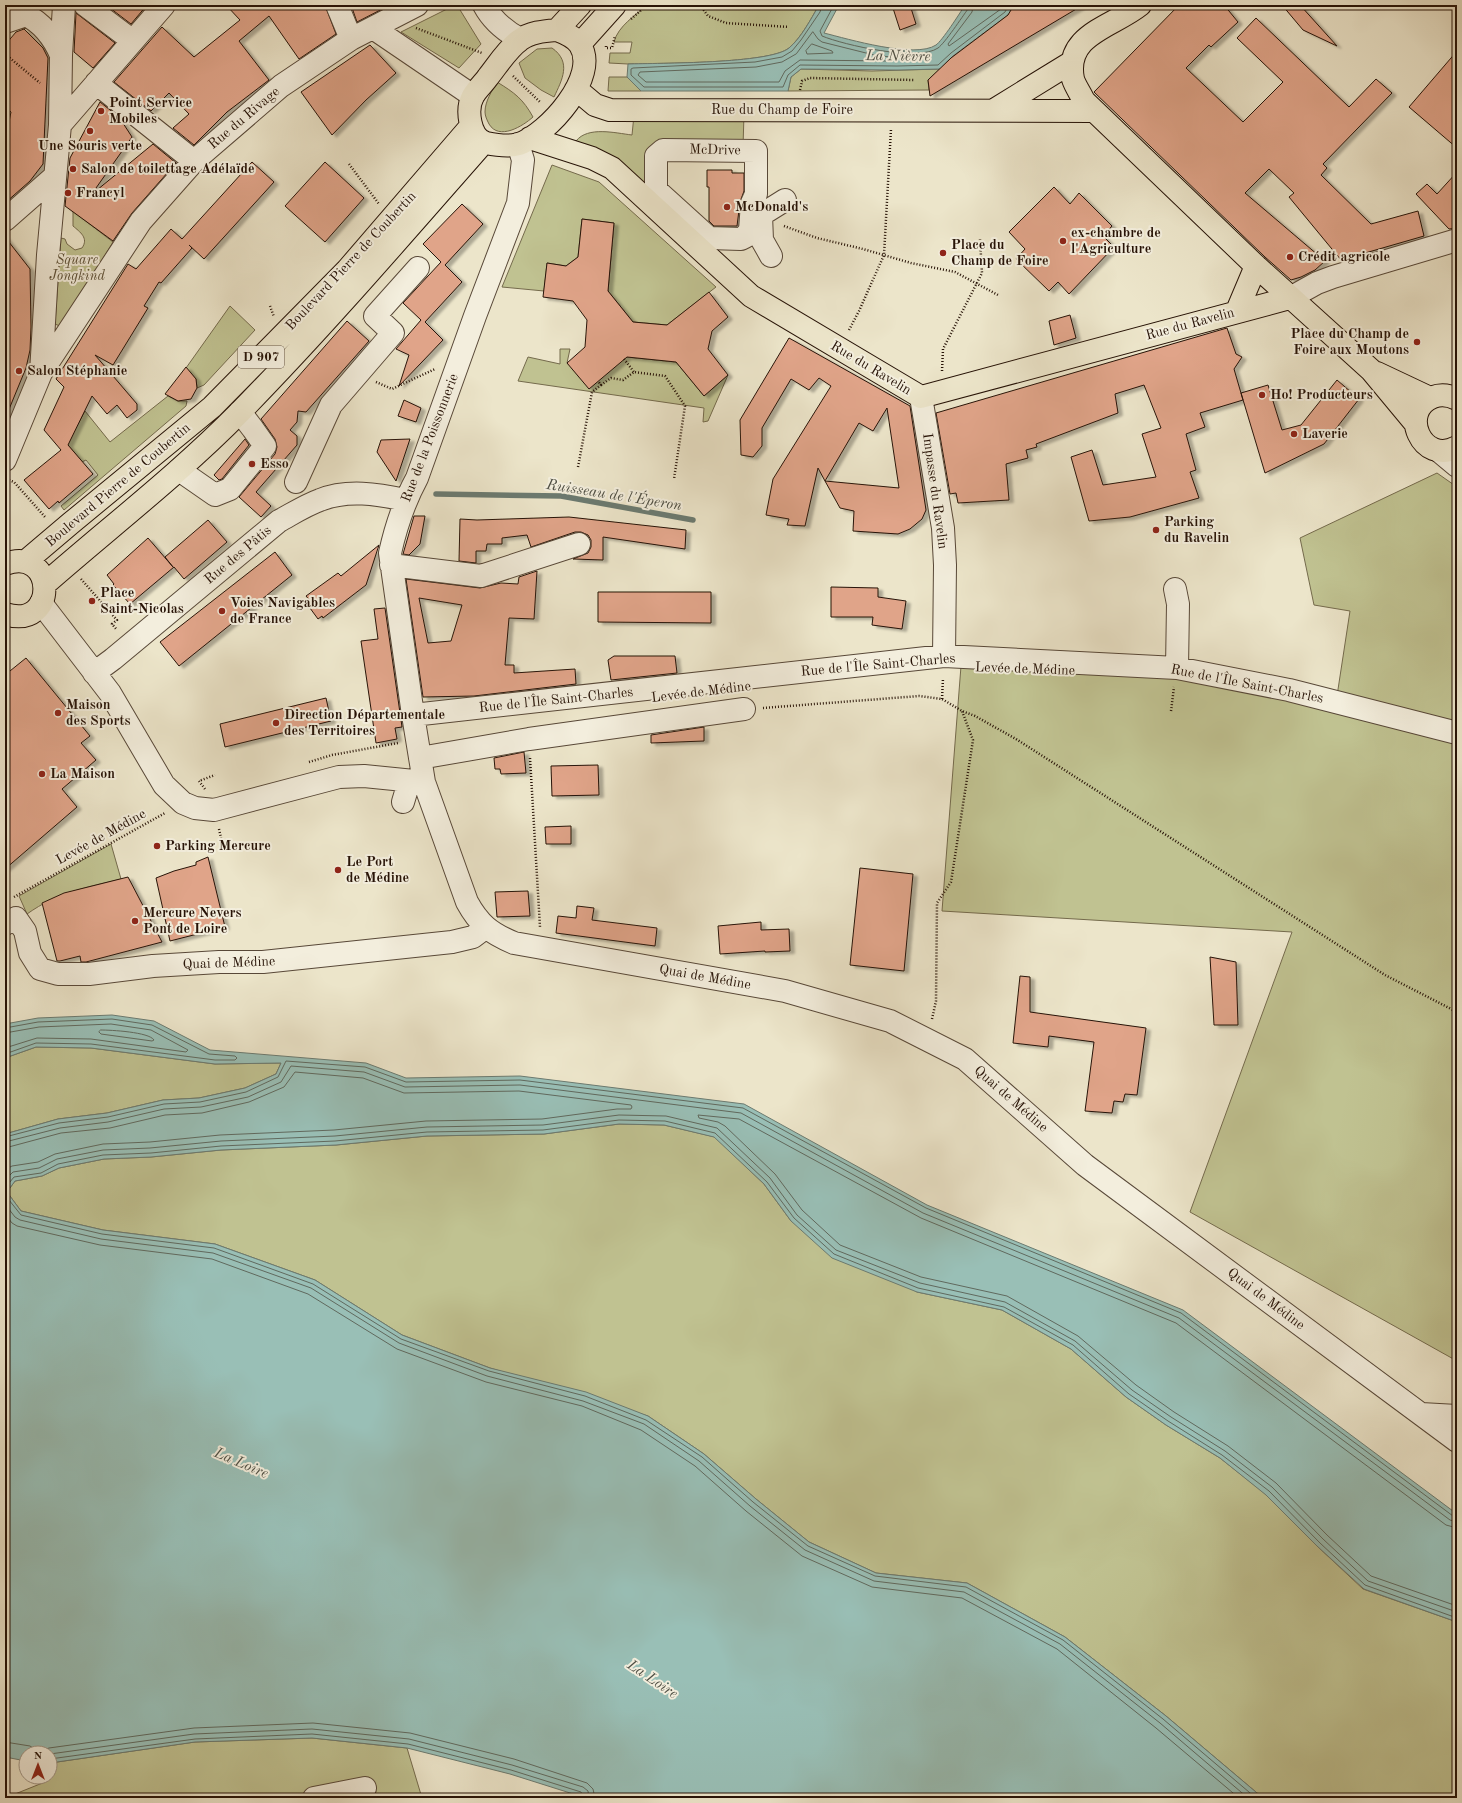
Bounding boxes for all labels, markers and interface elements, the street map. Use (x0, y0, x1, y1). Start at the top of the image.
water label: La Nièvre (864, 49, 931, 65)
street label: Rue du Rivage (206, 84, 282, 152)
place label: Point Service Mobiles (109, 96, 192, 126)
street label: Rue du Champ de Foire (711, 103, 853, 117)
marker: Point Service Mobiles (96, 106, 106, 116)
marker: Une Souris verte (85, 126, 95, 136)
place label: Une Souris verte (38, 139, 142, 153)
street label: McDrive (689, 143, 741, 157)
place label: Salon de toilettage Adélaïde (81, 162, 255, 176)
marker: Salon de toilettage Adélaïde (68, 164, 78, 174)
place label: Francyl (76, 186, 125, 200)
marker: Francyl (63, 188, 73, 198)
street label: Boulevard Pierre de Coubertin (283, 189, 419, 333)
place label: McDonald's (735, 200, 808, 214)
marker: McDonald's (722, 202, 732, 212)
place label: ex-chambre de l'Agriculture (1071, 226, 1161, 256)
marker: ex-chambre de l'Agriculture (1058, 236, 1068, 246)
place label: Place du Champ de Foire (951, 238, 1049, 268)
marker: Place du Champ de Foire (938, 248, 948, 258)
place label: Crédit agricole (1298, 250, 1390, 264)
marker: Crédit agricole (1285, 252, 1295, 262)
park label: Square Jongkind (49, 253, 105, 284)
street label: Rue du Ravelin (1144, 305, 1236, 343)
place label: Place du Champ de Foire aux Moutons (1290, 327, 1409, 357)
marker: Place du Champ de Foire aux Moutons (1412, 337, 1422, 347)
street label: Rue du Ravelin (828, 338, 914, 398)
road number: D 907 (238, 346, 284, 368)
place label: Salon Stéphanie (27, 364, 127, 378)
marker: Salon Stéphanie (14, 366, 24, 376)
street label: Rue de la Poissonnerie (399, 372, 461, 504)
place label: Ho! Producteurs (1270, 388, 1373, 402)
marker: Ho! Producteurs (1257, 390, 1267, 400)
street label: Boulevard Pierre de Coubertin (43, 420, 193, 549)
place label: Laverie (1302, 427, 1348, 441)
marker: Laverie (1289, 429, 1299, 439)
street label: Impasse du Ravelin (920, 432, 950, 550)
place label: Esso (260, 457, 289, 471)
marker: Esso (247, 459, 257, 469)
water label: Ruisseau de l'Éperon (544, 475, 684, 514)
place label: Parking du Ravelin (1164, 515, 1230, 545)
street label: Rue des Pâtis (202, 523, 274, 587)
marker: Parking du Ravelin (1151, 525, 1161, 535)
place label: Place Saint-Nicolas (100, 586, 184, 616)
marker: Place Saint-Nicolas (87, 596, 97, 606)
place label: Voies Navigables de France (230, 596, 335, 626)
marker: Voies Navigables de France (217, 606, 227, 616)
street label: Rue de l'Île Saint-Charles (800, 648, 956, 679)
street label: Rue de l'Île Saint-Charles (1169, 659, 1325, 706)
street label: Levée de Médine (975, 660, 1075, 678)
street label: Levée de Médine (650, 679, 752, 705)
street label: Rue de l'Île Saint-Charles (478, 682, 634, 715)
place label: Maison des Sports (66, 698, 131, 728)
marker: Maison des Sports (53, 708, 63, 718)
place label: Direction Départementale des Territoires (284, 708, 445, 738)
marker: Direction Départementale des Territoires (271, 718, 281, 728)
place label: La Maison (50, 767, 115, 781)
marker: La Maison (37, 769, 47, 779)
street label: Levée de Médine (54, 807, 148, 867)
place label: Parking Mercure (165, 839, 271, 853)
marker: Parking Mercure (152, 841, 162, 851)
place label: Le Port de Médine (346, 855, 409, 885)
marker: Le Port de Médine (333, 865, 343, 875)
place label: Mercure Nevers Pont de Loire (143, 906, 242, 936)
marker: Mercure Nevers Pont de Loire (130, 916, 140, 926)
street label: Quai de Médine (182, 954, 276, 972)
street label: Quai de Médine (658, 962, 752, 992)
street label: Quai de Médine (971, 1063, 1051, 1135)
street label: Quai de Médine (1225, 1265, 1307, 1333)
water label: La Loire (211, 1446, 270, 1482)
water label: La Loire (623, 1657, 680, 1702)
north arrow (18, 1745, 58, 1785)
text: N (34, 1751, 43, 1762)

